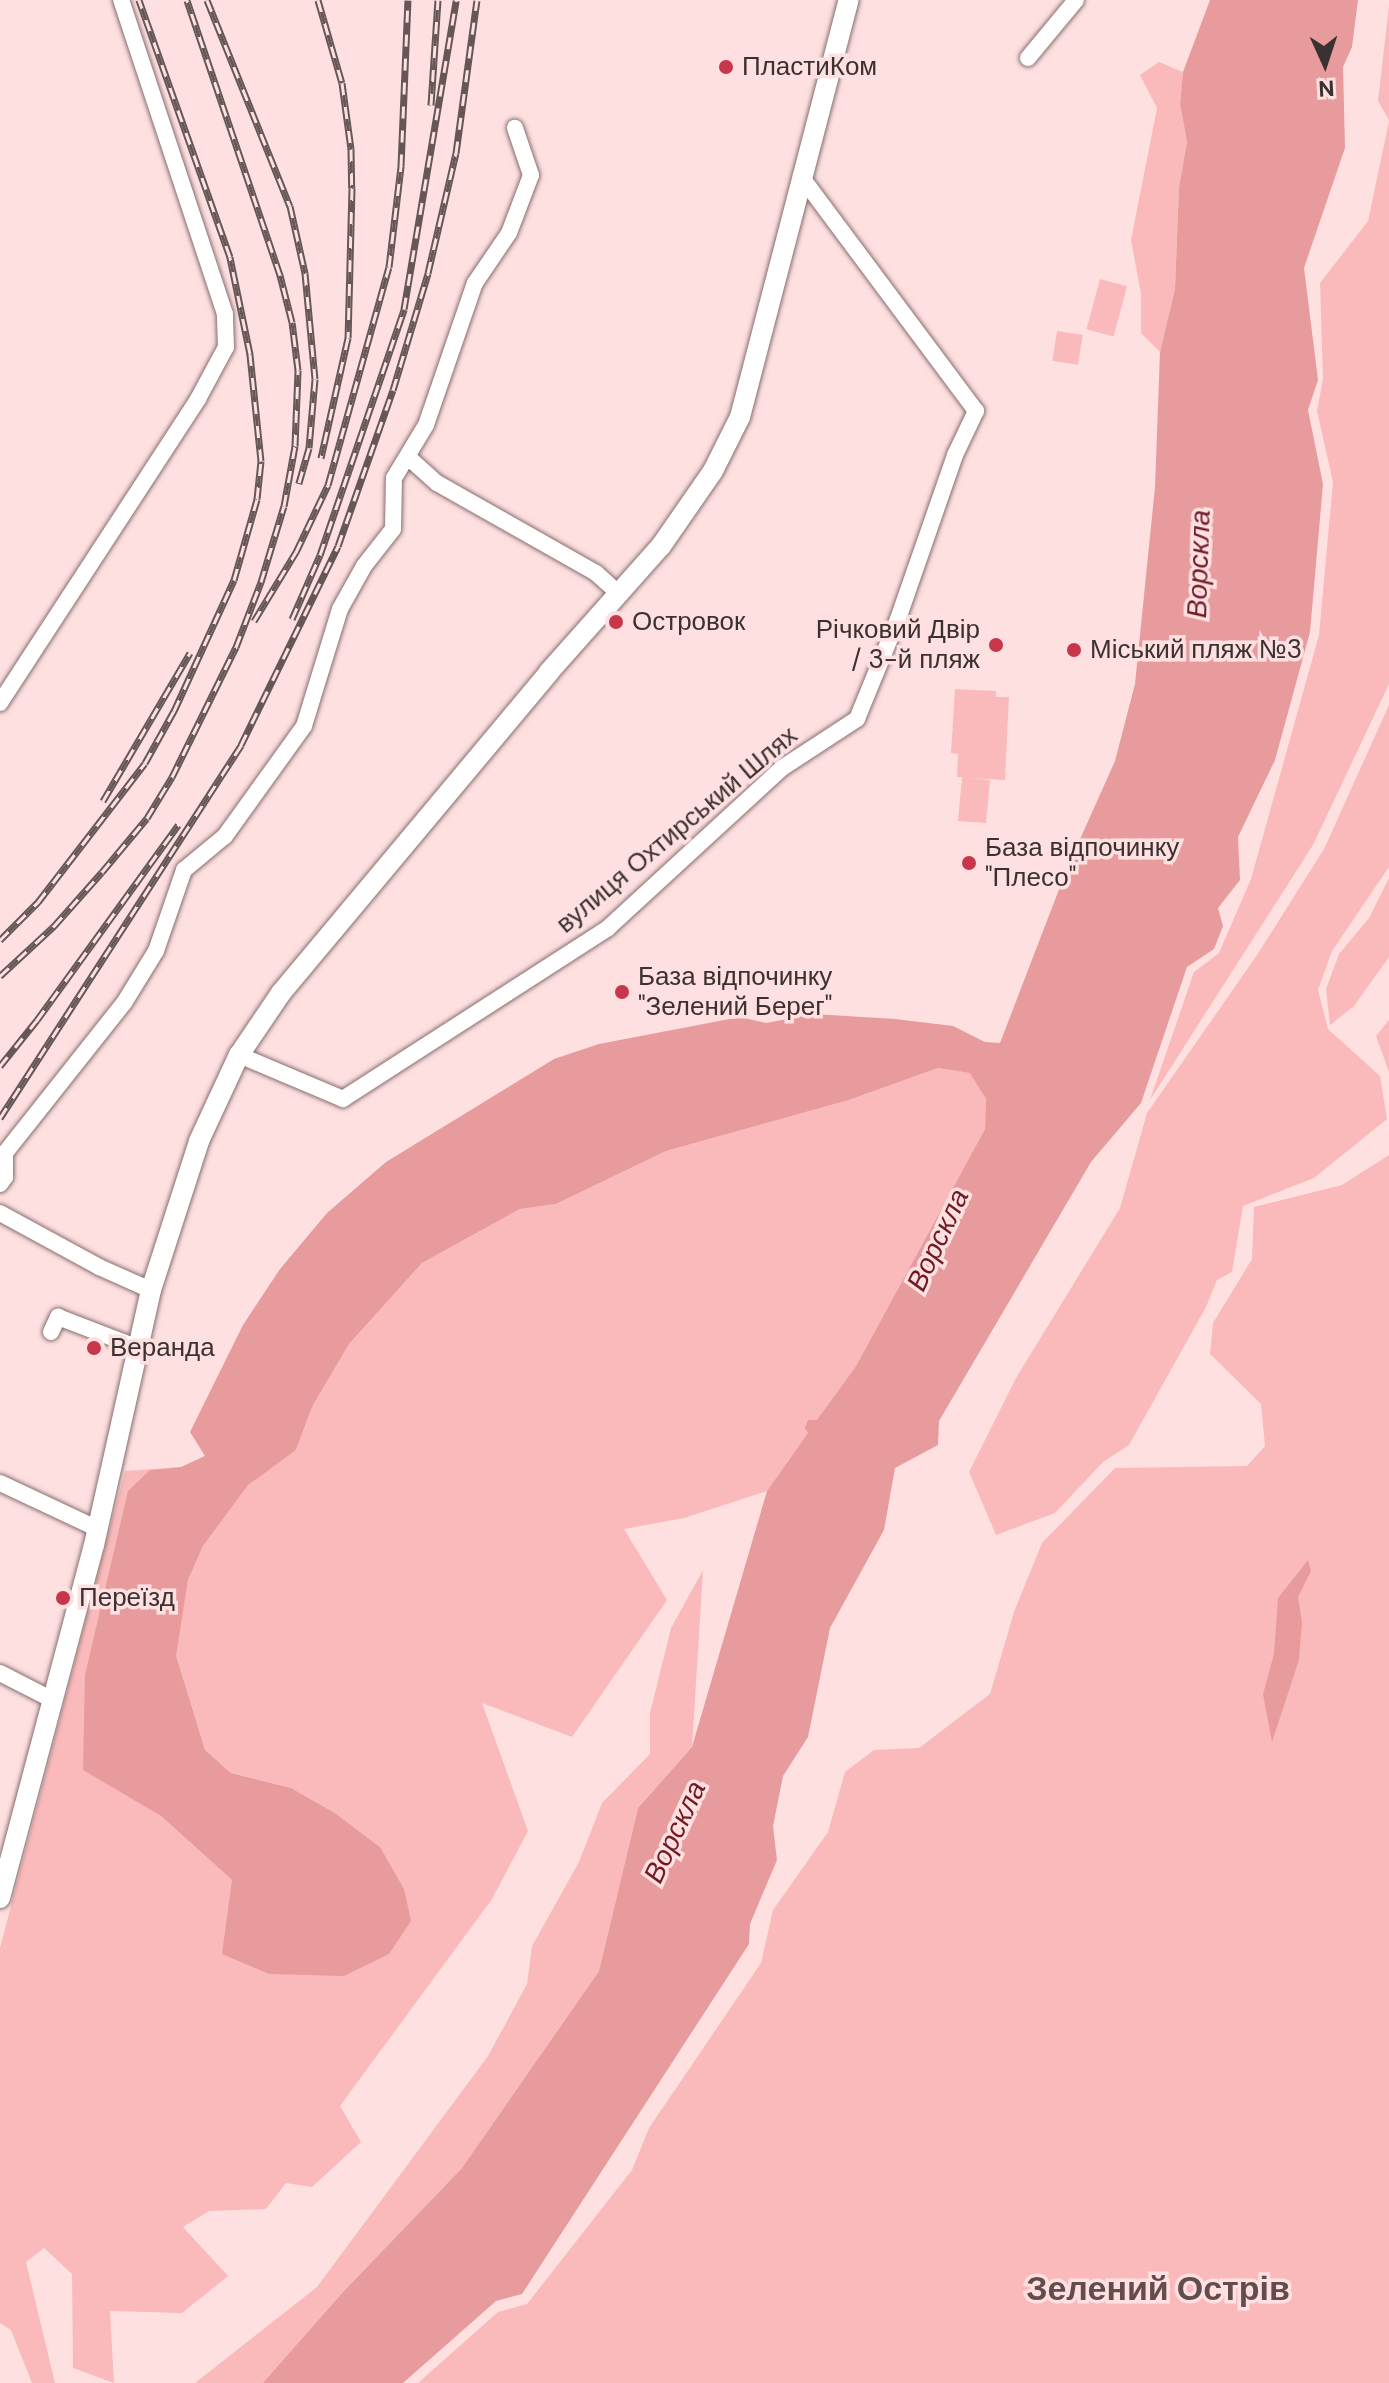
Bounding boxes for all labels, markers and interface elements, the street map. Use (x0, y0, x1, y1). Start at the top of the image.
north arrow (1285, 24, 1365, 104)
place label: ПластиКом (742, 51, 877, 83)
marker: ПластиКом (717, 58, 735, 76)
text: N (1318, 74, 1335, 103)
water label: Ворскла (1180, 509, 1218, 619)
place label: Островок (632, 606, 745, 638)
marker: Островок (607, 613, 625, 631)
place label: Річковий Двір / 3-й пляж (816, 614, 980, 676)
place label: Міський пляж №3 (1090, 634, 1302, 666)
marker: Річковий Двір / 3-й пляж (987, 636, 1005, 654)
marker: Міський пляж №3 (1065, 641, 1083, 659)
street label: вулиця Охтирський Шлях (550, 720, 804, 940)
place label: База відпочинку "Плесо" (985, 832, 1179, 894)
marker: База відпочинку "Плесо" (960, 854, 978, 872)
place label: База відпочинку "Зелений Берег" (638, 961, 832, 1022)
marker: База відпочинку "Зелений Берег" (613, 983, 631, 1001)
water label: Ворскла (900, 1184, 976, 1296)
place label: Веранда (110, 1332, 215, 1364)
marker: Веранда (85, 1339, 103, 1357)
place label: Переїзд (79, 1582, 175, 1614)
marker: Переїзд (54, 1589, 72, 1607)
water label: Ворскла (637, 1776, 713, 1888)
district label: Зелений Острів (1026, 2269, 1290, 2309)

